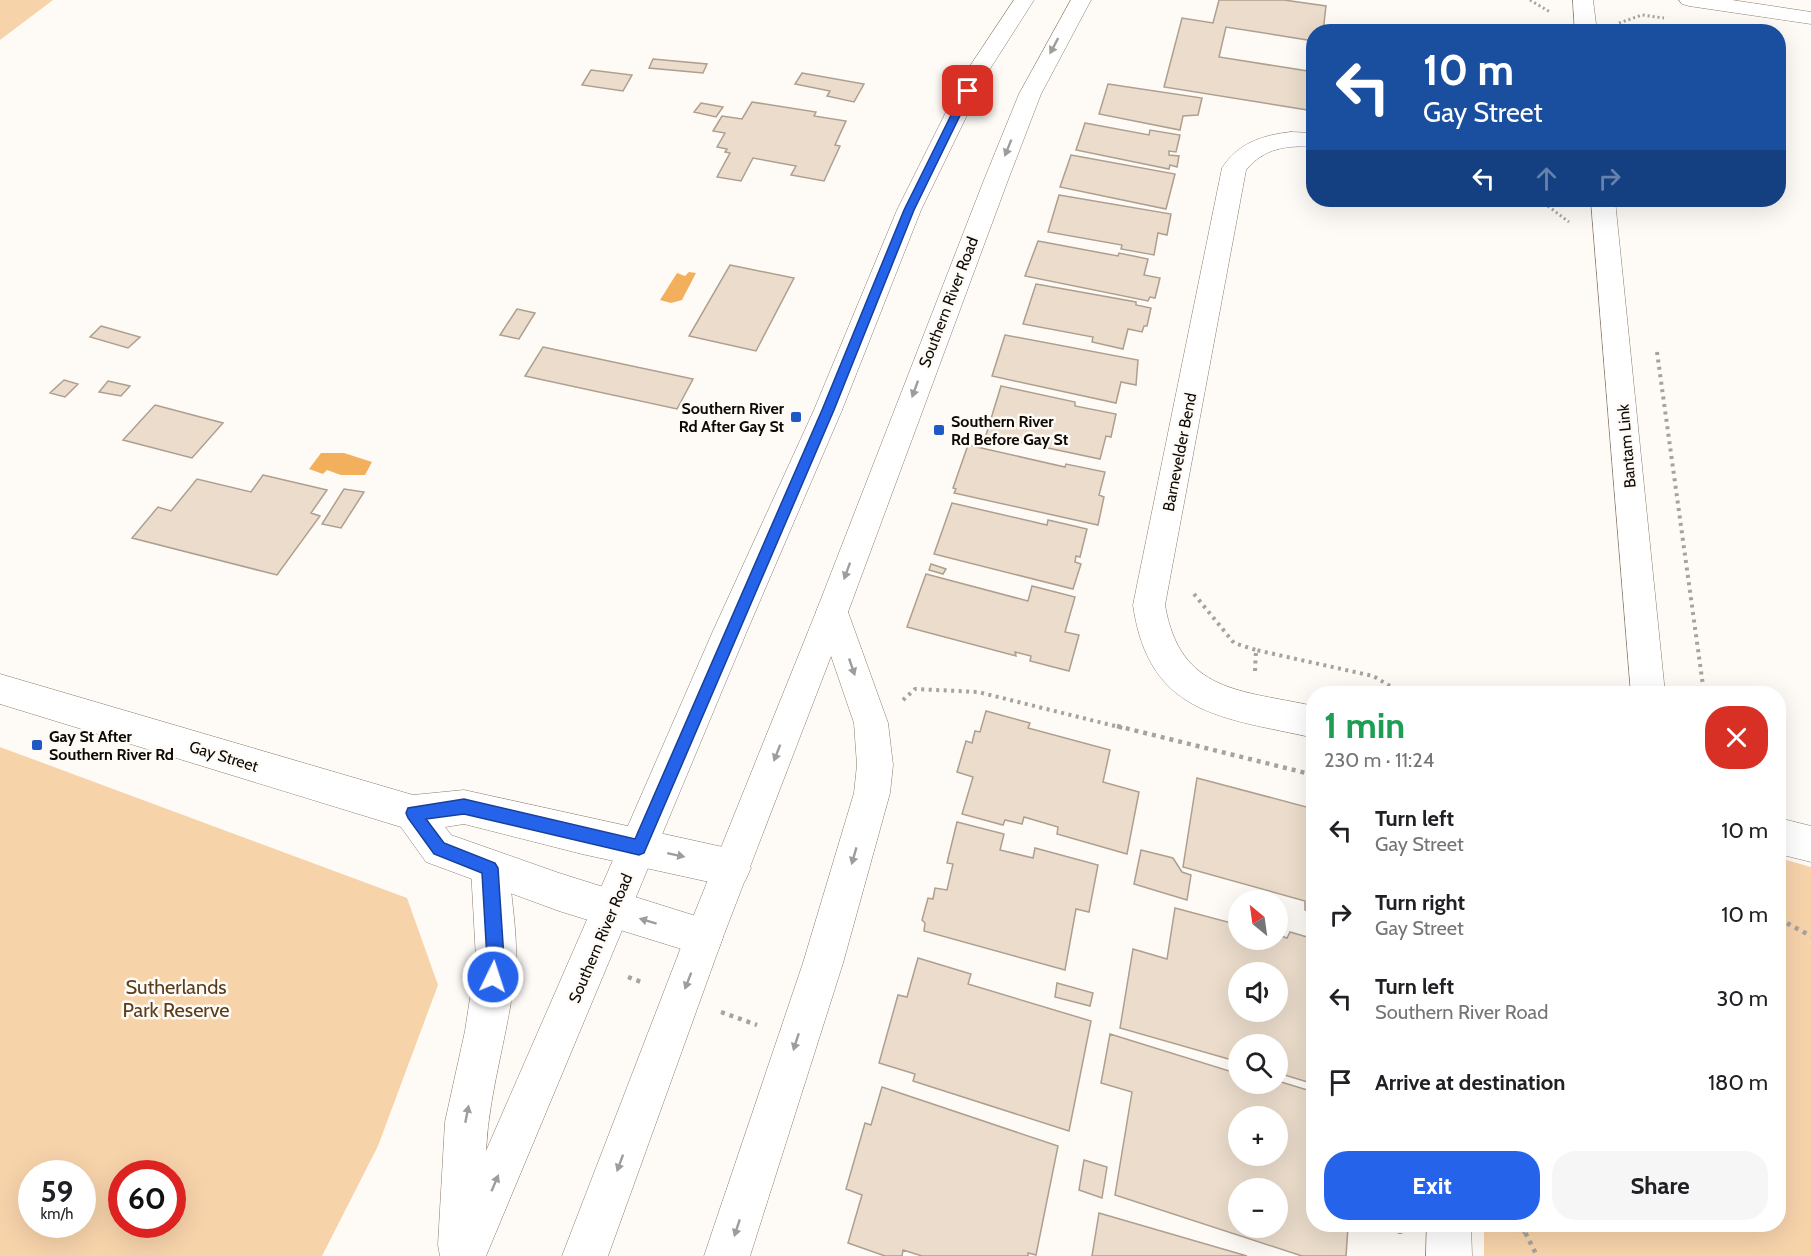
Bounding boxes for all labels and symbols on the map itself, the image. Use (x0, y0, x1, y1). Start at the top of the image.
one-way arrow (1049, 38, 1059, 55)
pin (942, 65, 993, 116)
one-way arrow (1003, 139, 1012, 157)
street label: Southern River Road (915, 234, 982, 370)
one-way arrow (910, 380, 920, 398)
street label: Barnevelder Bend (1159, 391, 1200, 513)
place label: Southern River Rd After Gay St (679, 399, 785, 436)
street label: Bantam Link (1613, 402, 1640, 489)
marker: Southern River Rd After Gay St (789, 410, 803, 424)
place label: Southern River Rd Before Gay St (951, 412, 1069, 449)
marker: Southern River Rd Before Gay St (932, 423, 946, 437)
one-way arrow (842, 563, 852, 581)
one-way arrow (847, 658, 857, 676)
place label: Gay St After Southern River Rd (49, 727, 174, 764)
street label: Gay Street (187, 737, 261, 776)
marker: Gay St After Southern River Rd (30, 738, 44, 752)
one-way arrow (772, 745, 782, 763)
one-way arrow (849, 847, 858, 865)
one-way arrow (666, 851, 685, 861)
street label: Southern River Road (565, 871, 636, 1006)
north arrow (1228, 890, 1288, 950)
one-way arrow (639, 916, 657, 925)
position arrow (461, 945, 525, 1009)
one-way arrow (683, 972, 692, 990)
park label: Sutherlands Park Reserve (122, 975, 230, 1022)
one-way arrow (791, 1033, 800, 1051)
one-way arrow (463, 1104, 472, 1123)
one-way arrow (615, 1154, 624, 1172)
speed limit sign: 60 (108, 1160, 186, 1238)
one-way arrow (490, 1174, 500, 1192)
one-way arrow (731, 1219, 741, 1237)

